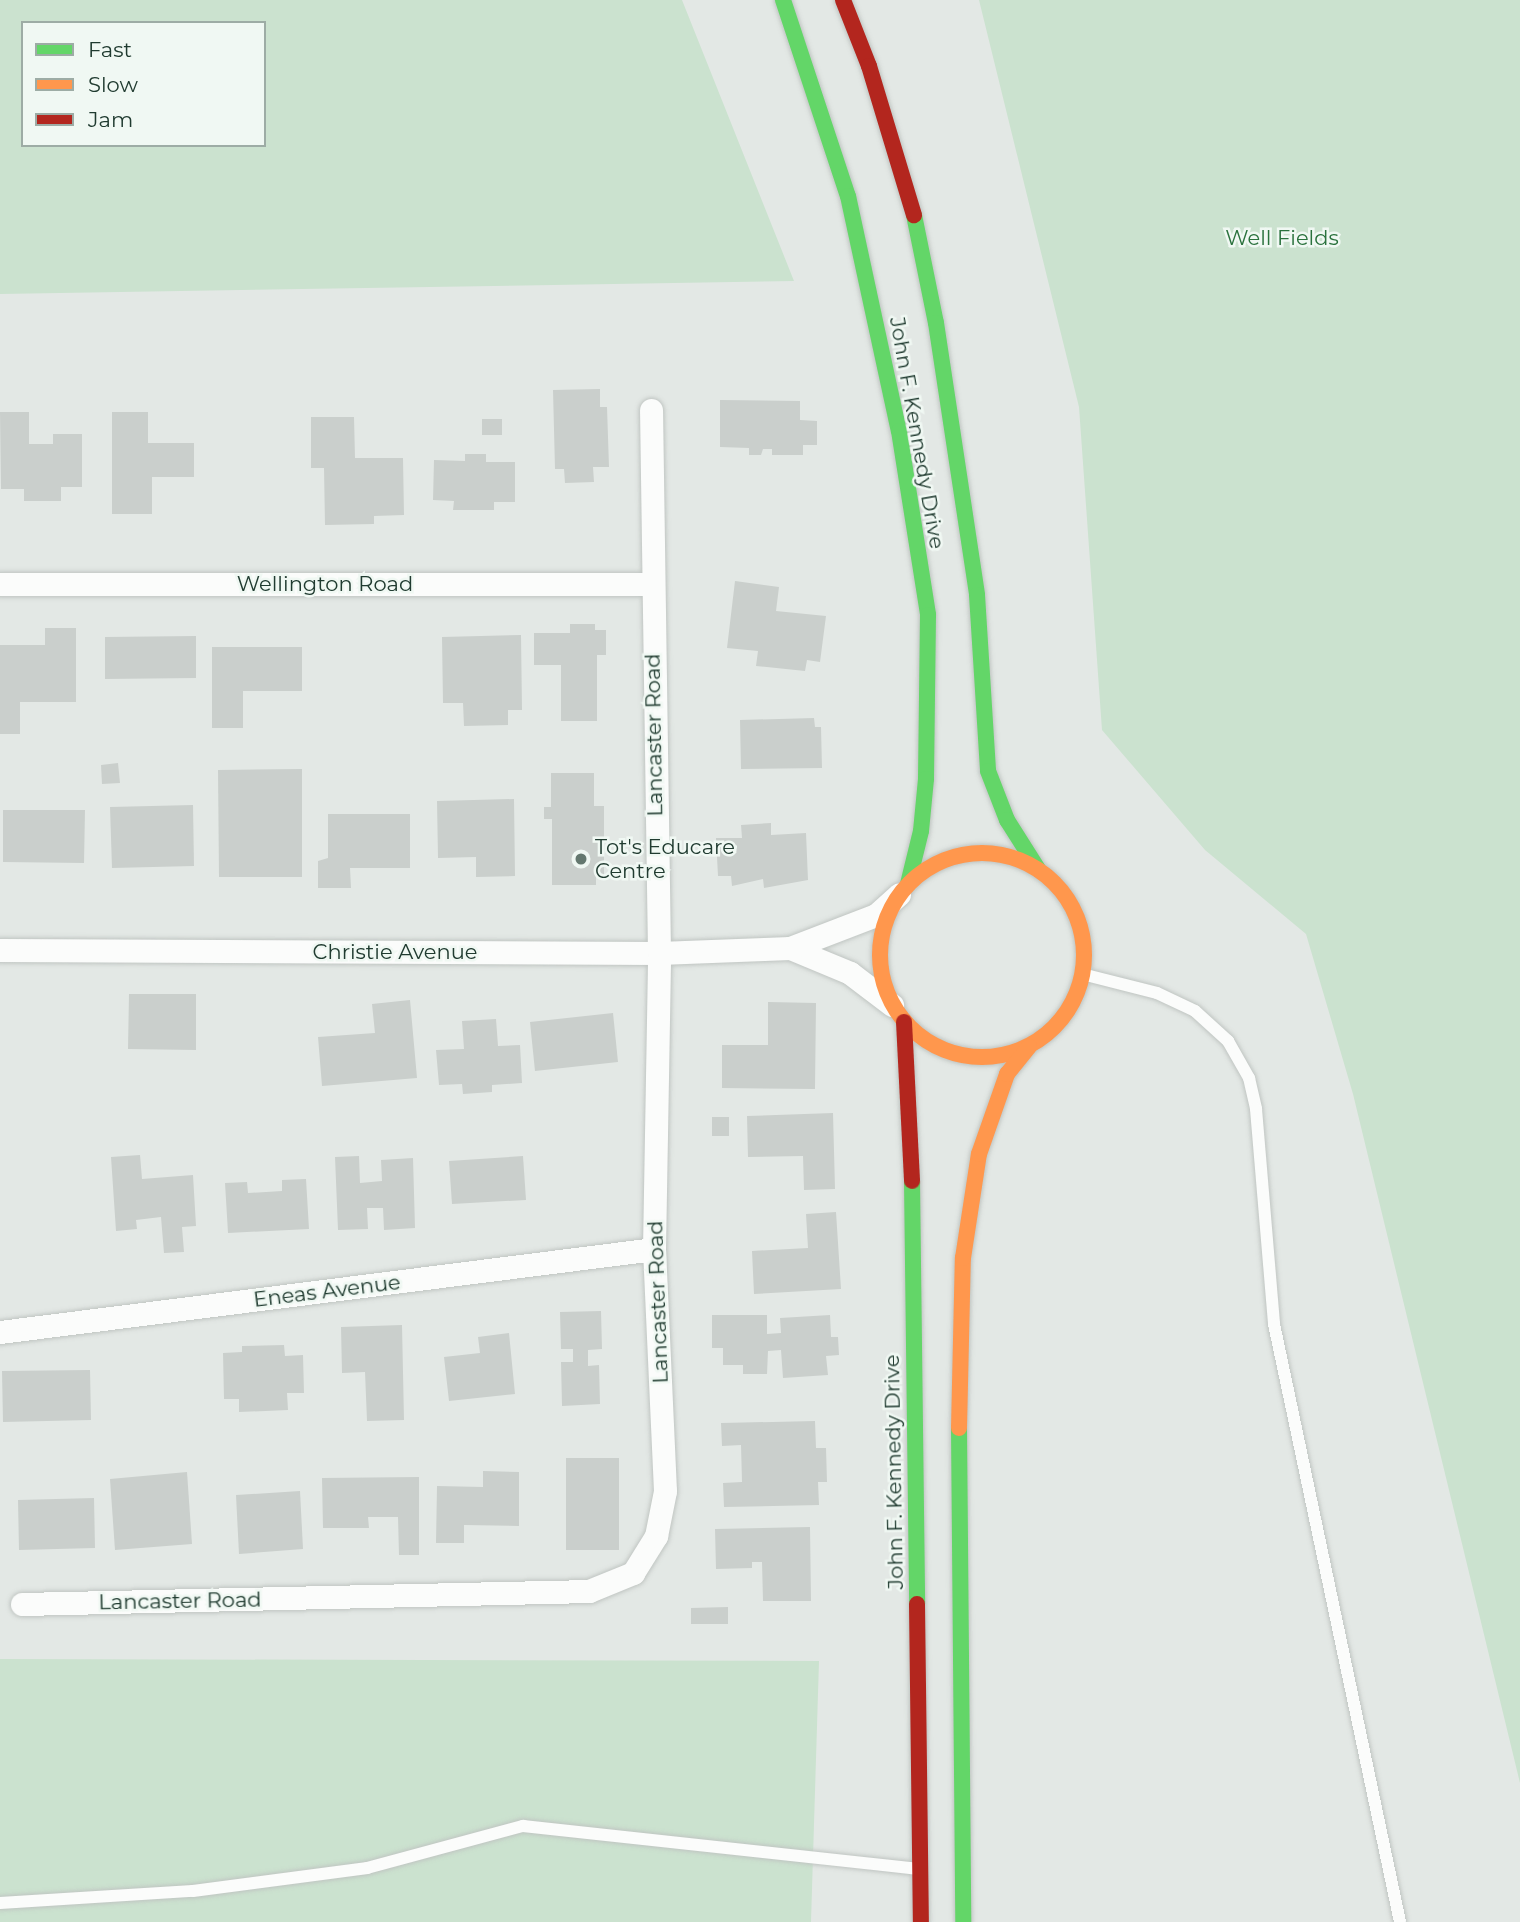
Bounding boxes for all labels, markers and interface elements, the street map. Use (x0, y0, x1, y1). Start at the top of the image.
legend (21, 21, 266, 147)
text: Fast (88, 37, 132, 62)
text: Slow (88, 72, 138, 97)
text: Jam (88, 107, 133, 132)
park label: Well Fields (1225, 225, 1339, 251)
street label: John F. Kennedy Drive (884, 315, 950, 551)
street label: Wellington Road (237, 571, 413, 597)
street label: Lancaster Road (640, 653, 668, 817)
place label: Tot's Educare Centre (595, 834, 735, 884)
marker: Tot's Educare Centre (573, 851, 589, 867)
street label: Christie Avenue (313, 939, 477, 965)
street label: Lancaster Road (643, 1220, 673, 1384)
street label: Eneas Avenue (252, 1269, 402, 1313)
street label: John F. Kennedy Drive (879, 1354, 909, 1590)
street label: Lancaster Road (98, 1587, 262, 1615)

